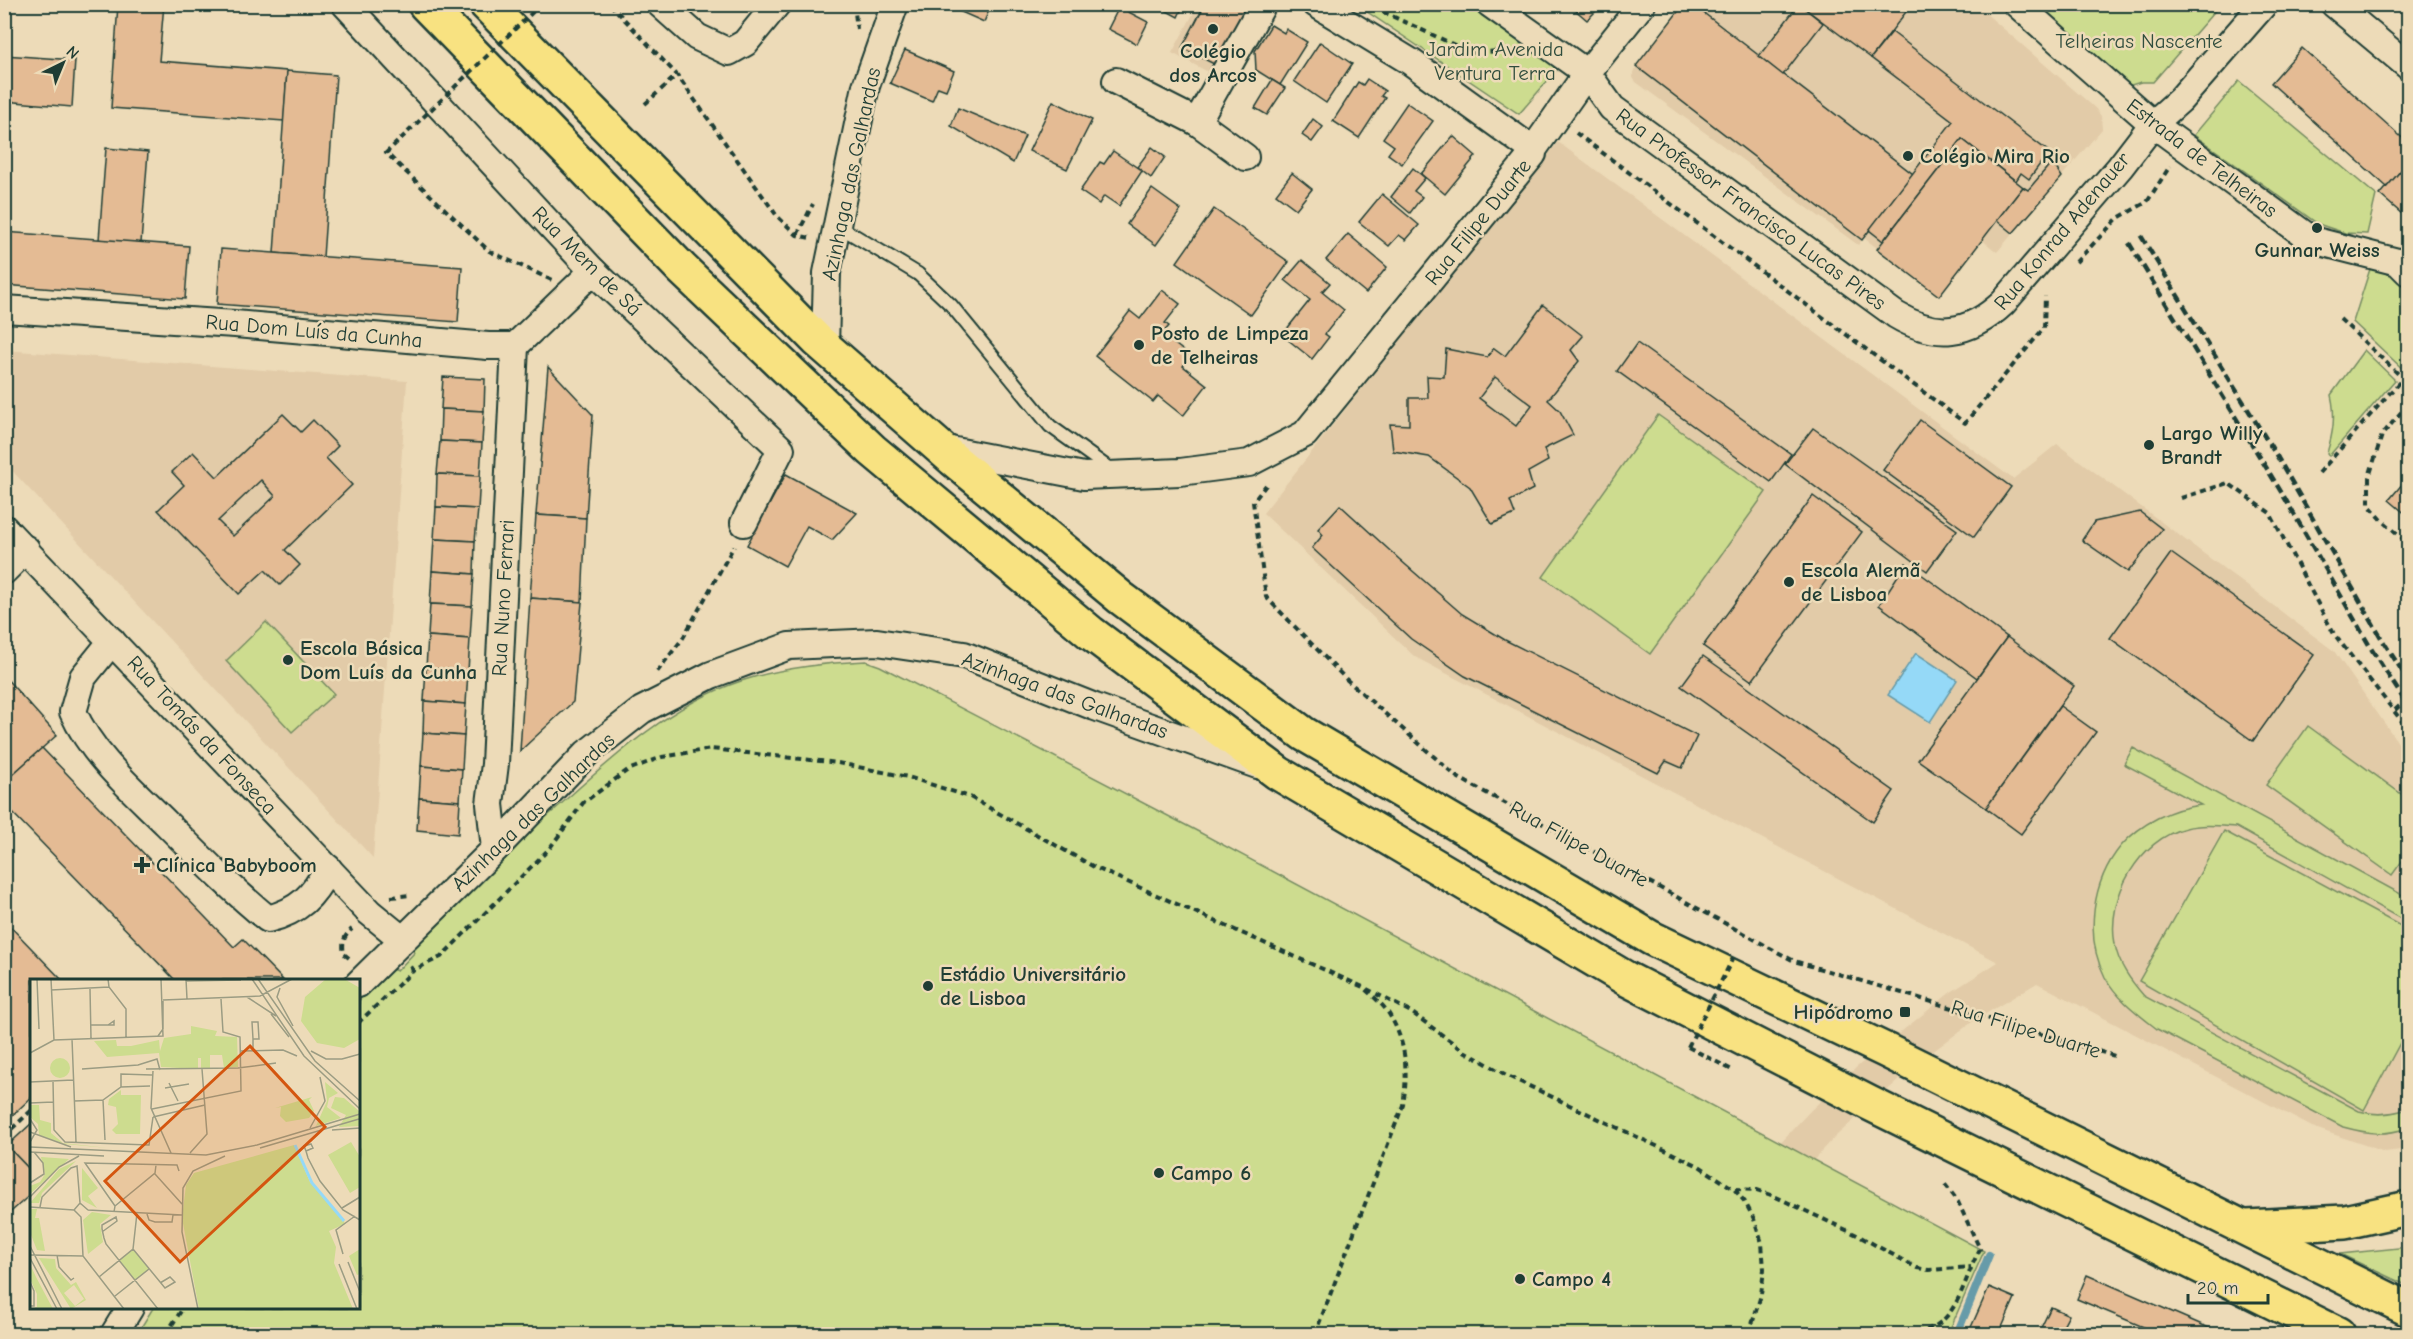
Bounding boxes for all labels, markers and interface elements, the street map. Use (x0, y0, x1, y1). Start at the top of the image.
marker: Colégio dos Arcos (1206, 22, 1220, 36)
park label: Telheiras Nascente (2056, 29, 2222, 53)
north arrow (33, 33, 93, 93)
park label: Jardim Avenida Ventura Terra (1426, 37, 1564, 85)
place label: Colégio dos Arcos (1169, 39, 1257, 87)
text: N (63, 43, 83, 63)
street label: Azinhaga das Galhardas (817, 65, 885, 283)
street label: Estrada de Telheiras (2122, 94, 2282, 222)
street label: Rua Professor Francisco Lucas Pires (1611, 103, 1891, 315)
place label: Colégio Mira Rio (1920, 144, 2070, 168)
street label: Rua Konrad Adenauer (1989, 147, 2135, 315)
marker: Colégio Mira Rio (1901, 149, 1915, 163)
street label: Rua Filipe Duarte (1420, 154, 1536, 290)
street label: Rua Mem de Sá (527, 201, 647, 321)
marker: Gunnar Weiss (2310, 221, 2324, 235)
place label: Gunnar Weiss (2254, 238, 2380, 262)
street label: Rua Dom Luís da Cunha (205, 310, 423, 352)
place label: Posto de Limpeza de Telheiras (1151, 321, 1309, 369)
marker: Posto de Limpeza de Telheiras (1132, 338, 1146, 352)
place label: Largo Willy Brandt (2161, 421, 2263, 469)
marker: Largo Willy Brandt (2142, 438, 2156, 452)
street label: Rua Nuno Ferrari (487, 519, 519, 677)
place label: Escola Alemã de Lisboa (1801, 558, 1920, 606)
marker: Escola Alemã de Lisboa (1782, 575, 1796, 589)
place label: Escola Básica Dom Luís da Cunha (300, 636, 477, 684)
street label: Azinhaga das Galhardas (959, 647, 1171, 743)
street label: Rua Tomás da Fonseca (122, 651, 282, 819)
marker: Escola Básica Dom Luís da Cunha (281, 653, 295, 667)
street label: Azinhaga das Galhardas (446, 728, 620, 896)
street label: Rua Filipe Duarte (1505, 796, 1653, 892)
place label: Clínica Babyboom (156, 853, 317, 877)
marker: Clínica Babyboom (133, 856, 151, 874)
place label: Estádio Universitário de Lisboa (940, 962, 1126, 1010)
inset map (30, 979, 360, 1309)
marker: Estádio Universitário de Lisboa (921, 979, 935, 993)
street label: Rua Filipe Duarte (1948, 995, 2104, 1063)
place label: Hipódromo (1794, 1000, 1893, 1024)
marker: Hipódromo (1898, 1005, 1912, 1019)
place label: Campo 6 (1171, 1161, 1251, 1185)
marker: Campo 6 (1152, 1166, 1166, 1180)
place label: Campo 4 (1532, 1267, 1611, 1291)
scale bar (2188, 1267, 2268, 1305)
marker: Campo 4 (1513, 1272, 1527, 1286)
text: 20 m (2197, 1278, 2238, 1299)

